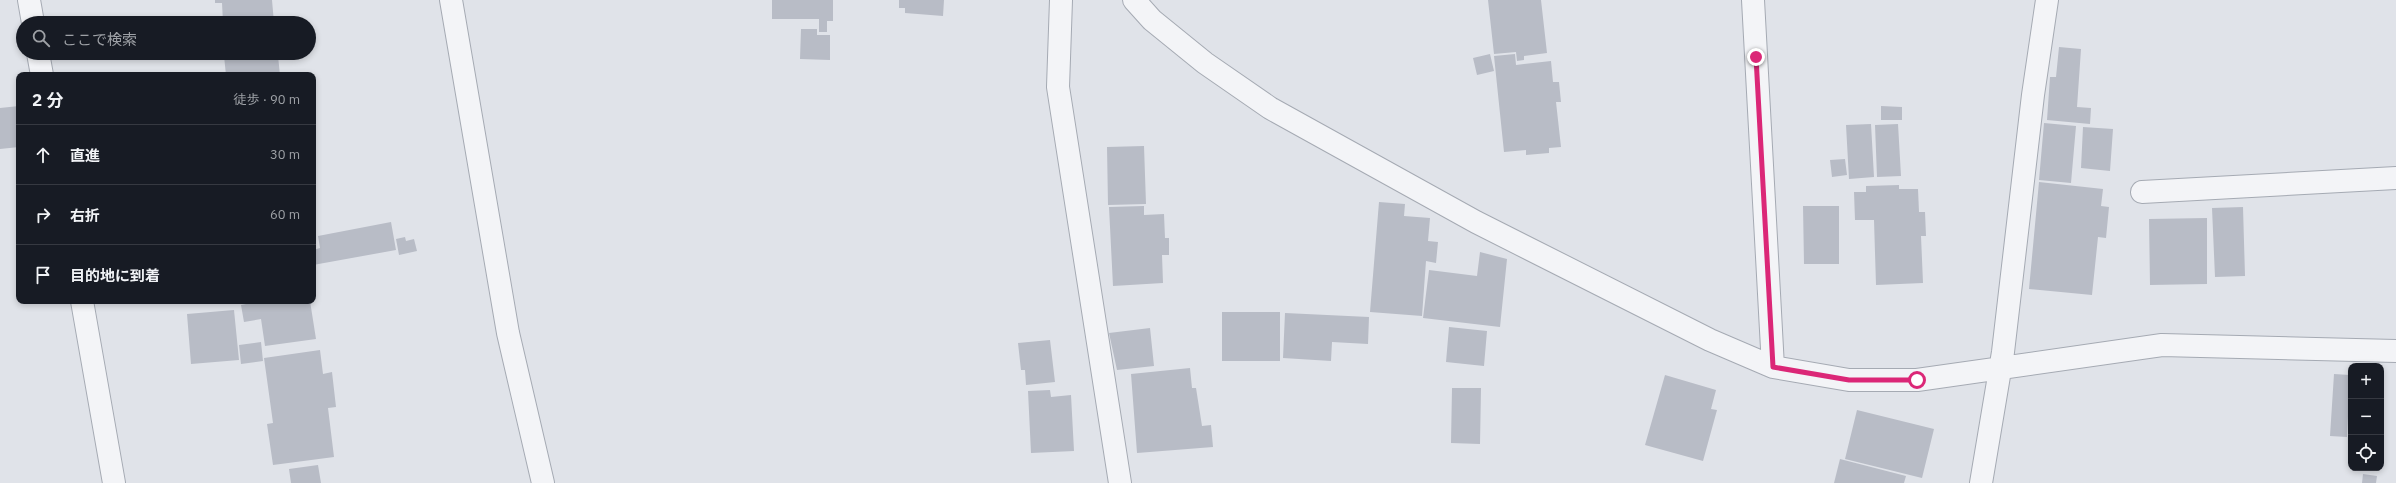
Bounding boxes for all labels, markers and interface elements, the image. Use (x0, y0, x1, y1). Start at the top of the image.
search box (16, 16, 316, 60)
icon: search (30, 27, 52, 49)
text: ここで検索 (62, 30, 137, 49)
route end (1747, 48, 1765, 66)
text: 2 分 (32, 89, 63, 111)
text: 徒歩 · 90 m (234, 91, 300, 108)
icon: ahead (32, 144, 54, 166)
text: 直進 (70, 146, 100, 165)
text: 30 m (270, 146, 300, 163)
icon: right (32, 204, 54, 226)
text: 右折 (70, 206, 100, 225)
text: 60 m (270, 206, 300, 223)
icon: arrive (32, 264, 54, 286)
text: 目的地に到着 (70, 266, 160, 285)
map controls (2348, 363, 2384, 471)
button: + (2348, 363, 2384, 399)
route start (1908, 371, 1926, 389)
button: − (2348, 399, 2384, 435)
button: locate (2348, 435, 2384, 471)

